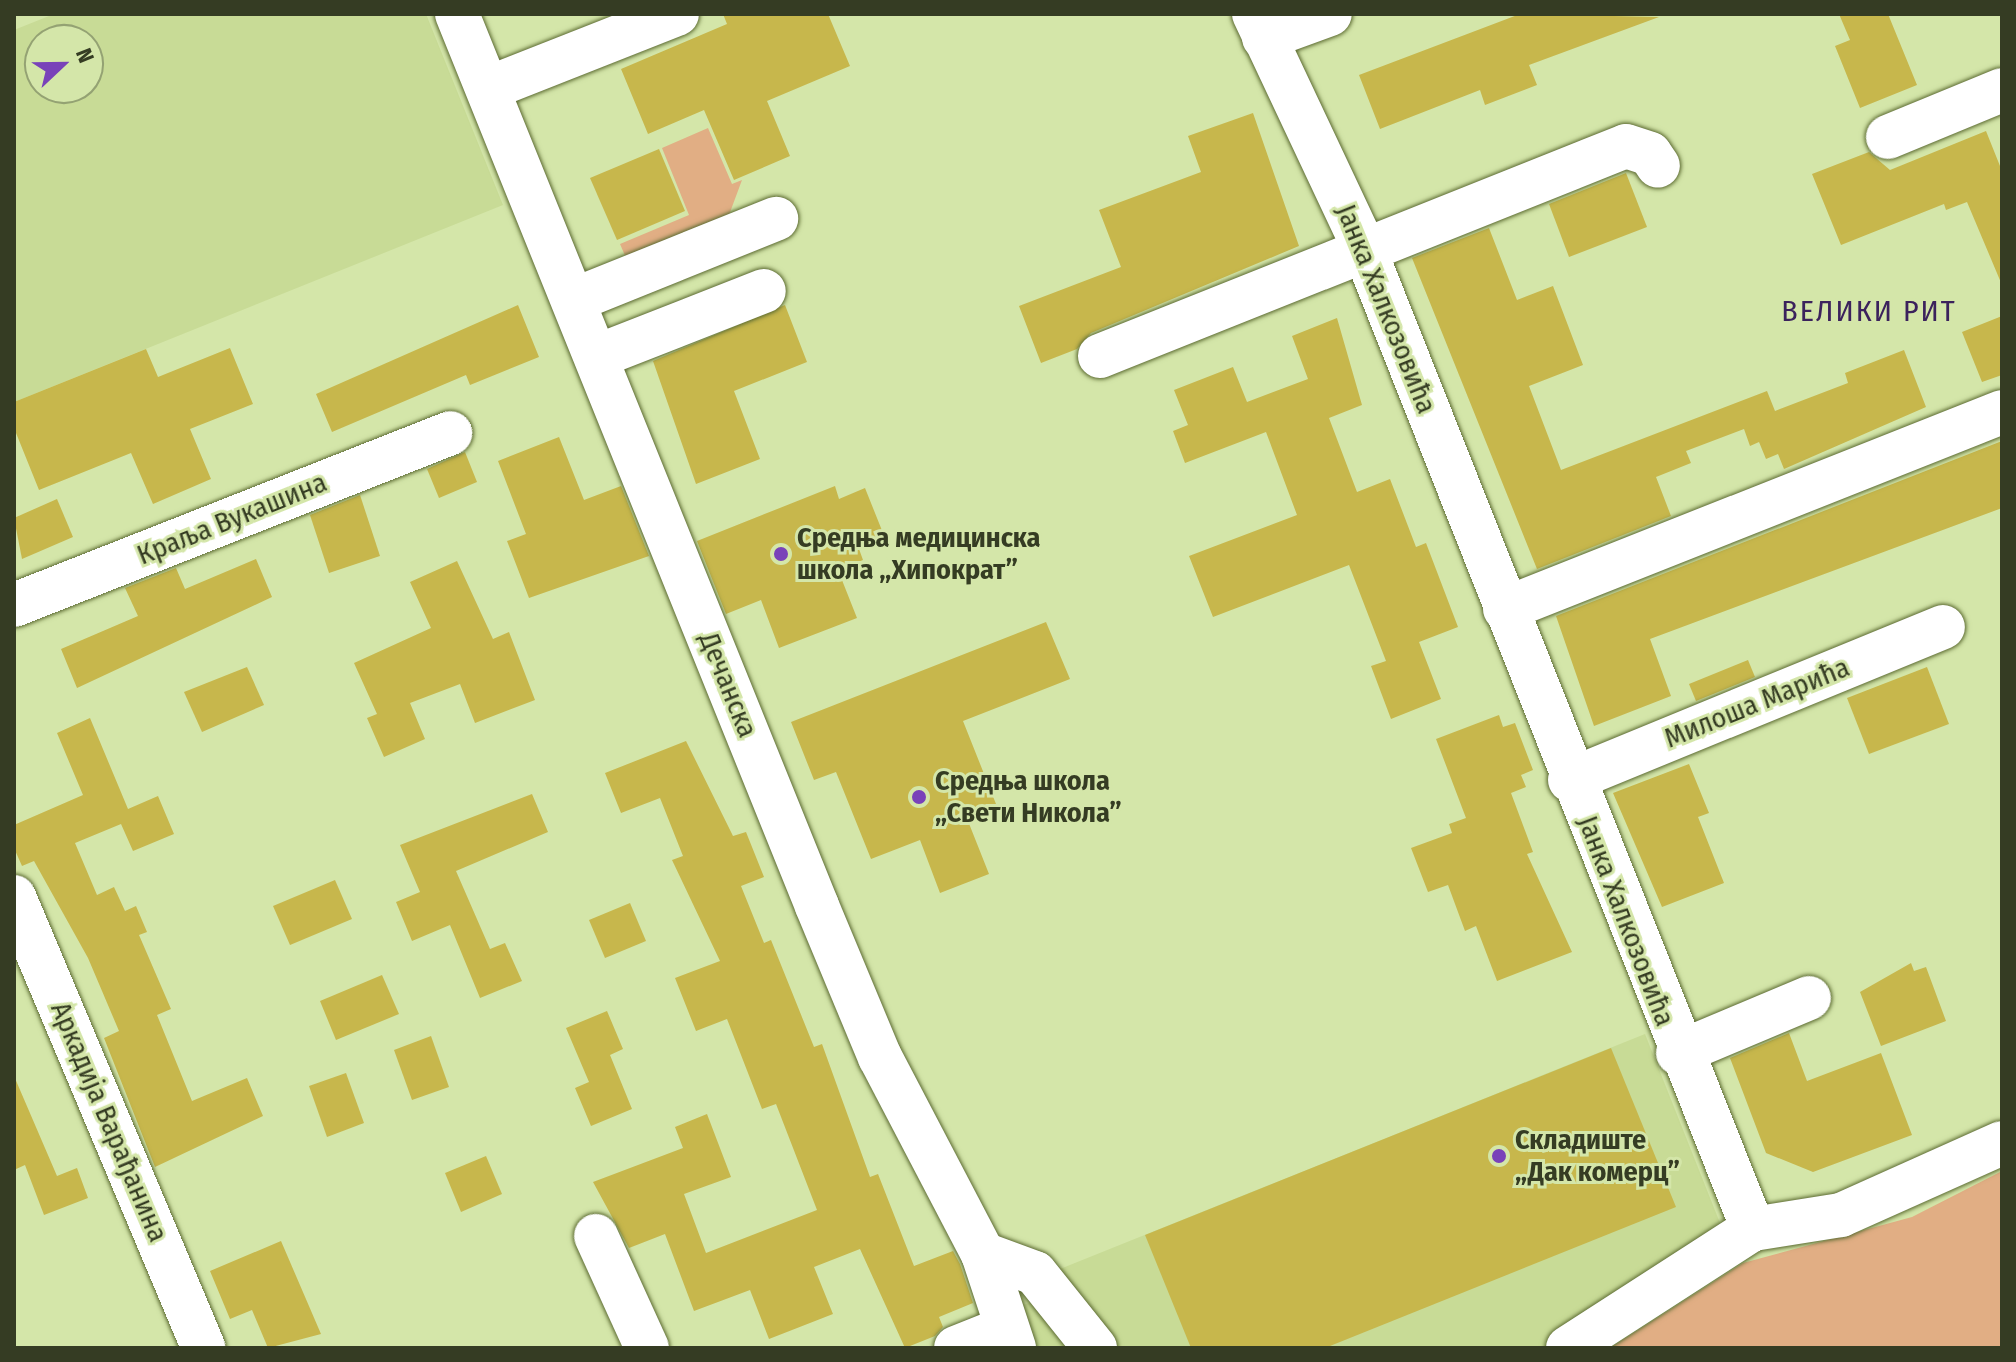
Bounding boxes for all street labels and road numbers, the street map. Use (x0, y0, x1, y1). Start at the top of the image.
street label: Јанка Халкозовића (1329, 200, 1443, 418)
street label: Краља Вукашина (132, 466, 332, 572)
street label: Дечанска (692, 628, 764, 742)
street label: Милоша Марића (1660, 651, 1854, 755)
street label: Јанка Халкозовића (1570, 811, 1682, 1031)
street label: Аркадија Варађанина (43, 997, 175, 1247)

